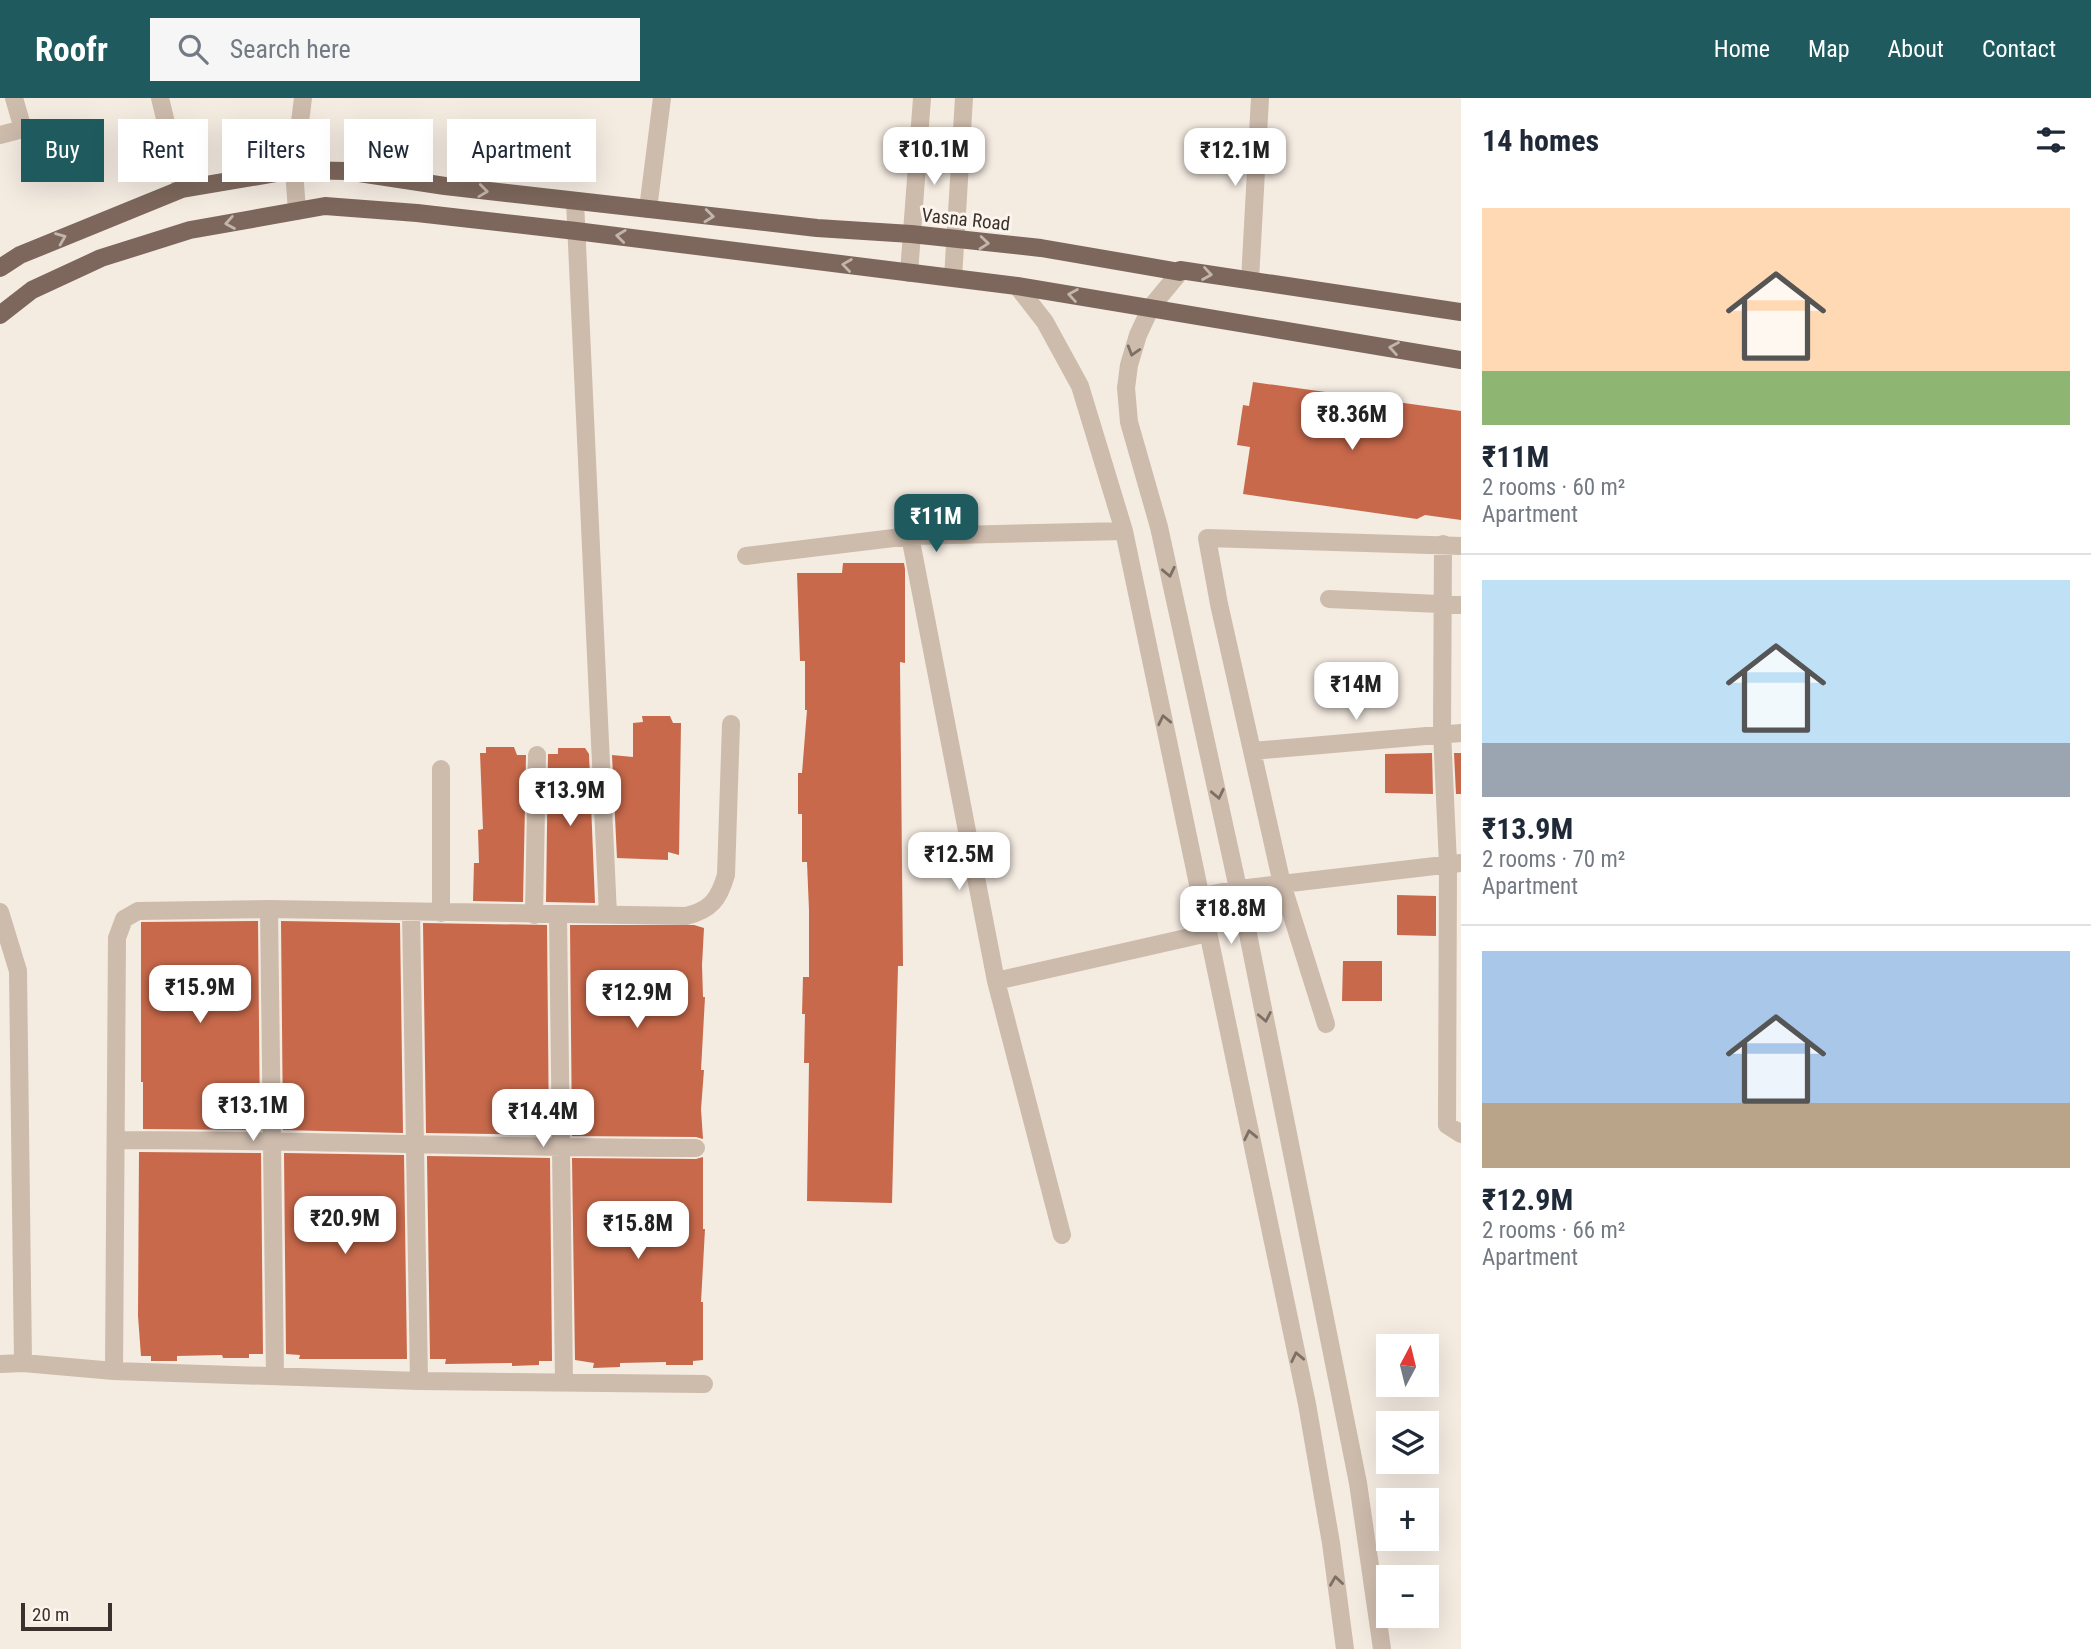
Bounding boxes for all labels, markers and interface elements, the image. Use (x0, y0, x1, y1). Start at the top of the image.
search box (150, 18, 640, 81)
text: Roofr (35, 30, 108, 69)
icon: search (174, 30, 212, 68)
text: Search here (230, 34, 351, 64)
text: Home (1714, 35, 1770, 63)
text: Map (1808, 35, 1850, 63)
text: About (1888, 35, 1944, 63)
text: Contact (1982, 35, 2056, 63)
chip: Buy (21, 119, 104, 182)
chip: Rent (118, 119, 208, 182)
chip: Filters (222, 119, 330, 182)
chip: New (344, 119, 433, 182)
chip: Apartment (447, 119, 596, 182)
icon: filters (2032, 121, 2070, 159)
text: 14 homes (1482, 123, 1599, 158)
pin: ₹10.1M (877, 127, 991, 187)
pin: ₹12.1M (1178, 129, 1292, 188)
text: ₹10.1M (899, 136, 969, 163)
text: ₹12.1M (1200, 137, 1270, 164)
one-way arrow (477, 183, 489, 198)
street label: Vasna Road (921, 203, 1011, 236)
one-way arrow (703, 209, 715, 224)
one-way arrow (224, 215, 236, 230)
one-way arrow (616, 229, 627, 244)
one-way arrow (54, 233, 66, 247)
one-way arrow (979, 235, 990, 250)
icon: home (1713, 253, 1839, 379)
one-way arrow (841, 257, 853, 272)
one-way arrow (1201, 266, 1213, 281)
one-way arrow (1067, 288, 1078, 303)
one-way arrow (1388, 341, 1400, 356)
one-way arrow (1127, 344, 1141, 357)
pin: ₹8.36M (1295, 392, 1409, 452)
text: ₹8.36M (1317, 401, 1387, 428)
text: ₹11M (1482, 439, 1549, 474)
text: 2 rooms · 60 m² (1482, 474, 1625, 501)
pin: ₹11M (895, 494, 977, 554)
text: Apartment (1482, 501, 1578, 528)
text: ₹11M (910, 503, 962, 530)
one-way arrow (1161, 566, 1176, 578)
icon: home (1713, 625, 1839, 751)
pin: ₹14M (1315, 662, 1397, 722)
text: ₹14M (1330, 671, 1382, 698)
one-way arrow (1157, 714, 1172, 726)
pin: ₹13.9M (513, 768, 627, 828)
text: ₹13.9M (535, 777, 605, 804)
one-way arrow (1209, 788, 1224, 800)
text: ₹13.9M (1482, 811, 1573, 846)
pin: ₹12.5M (902, 832, 1016, 892)
text: ₹12.5M (924, 841, 994, 868)
text: 2 rooms · 70 m² (1482, 846, 1625, 873)
text: Apartment (1482, 873, 1578, 900)
pin: ₹18.8M (1174, 886, 1288, 946)
text: ₹18.8M (1196, 895, 1266, 922)
pin: ₹15.9M (143, 965, 257, 1025)
pin: ₹12.9M (580, 970, 694, 1030)
text: ₹15.9M (165, 974, 235, 1001)
text: ₹12.9M (602, 979, 672, 1006)
icon: home (1713, 996, 1839, 1122)
one-way arrow (1256, 1011, 1271, 1023)
pin: ₹13.1M (196, 1084, 310, 1143)
pin: ₹14.4M (486, 1090, 600, 1149)
text: ₹13.1M (218, 1092, 288, 1119)
text: ₹14.4M (508, 1098, 578, 1125)
one-way arrow (1244, 1129, 1259, 1141)
text: ₹12.9M (1482, 1182, 1573, 1217)
pin: ₹20.9M (288, 1196, 402, 1256)
pin: ₹15.8M (581, 1202, 695, 1261)
text: ₹20.9M (310, 1205, 380, 1232)
text: ₹15.8M (603, 1210, 673, 1237)
text: 2 rooms · 66 m² (1482, 1217, 1625, 1244)
text: Apartment (1482, 1244, 1578, 1271)
north arrow (1376, 1334, 1438, 1396)
map controls (1376, 1334, 1439, 1628)
one-way arrow (1291, 1351, 1305, 1363)
button: layers (1376, 1411, 1439, 1474)
button: + (1376, 1488, 1439, 1551)
button: − (1376, 1565, 1439, 1628)
one-way arrow (1329, 1575, 1344, 1587)
scale bar (21, 1600, 112, 1632)
text: 20 m (32, 1603, 69, 1626)

